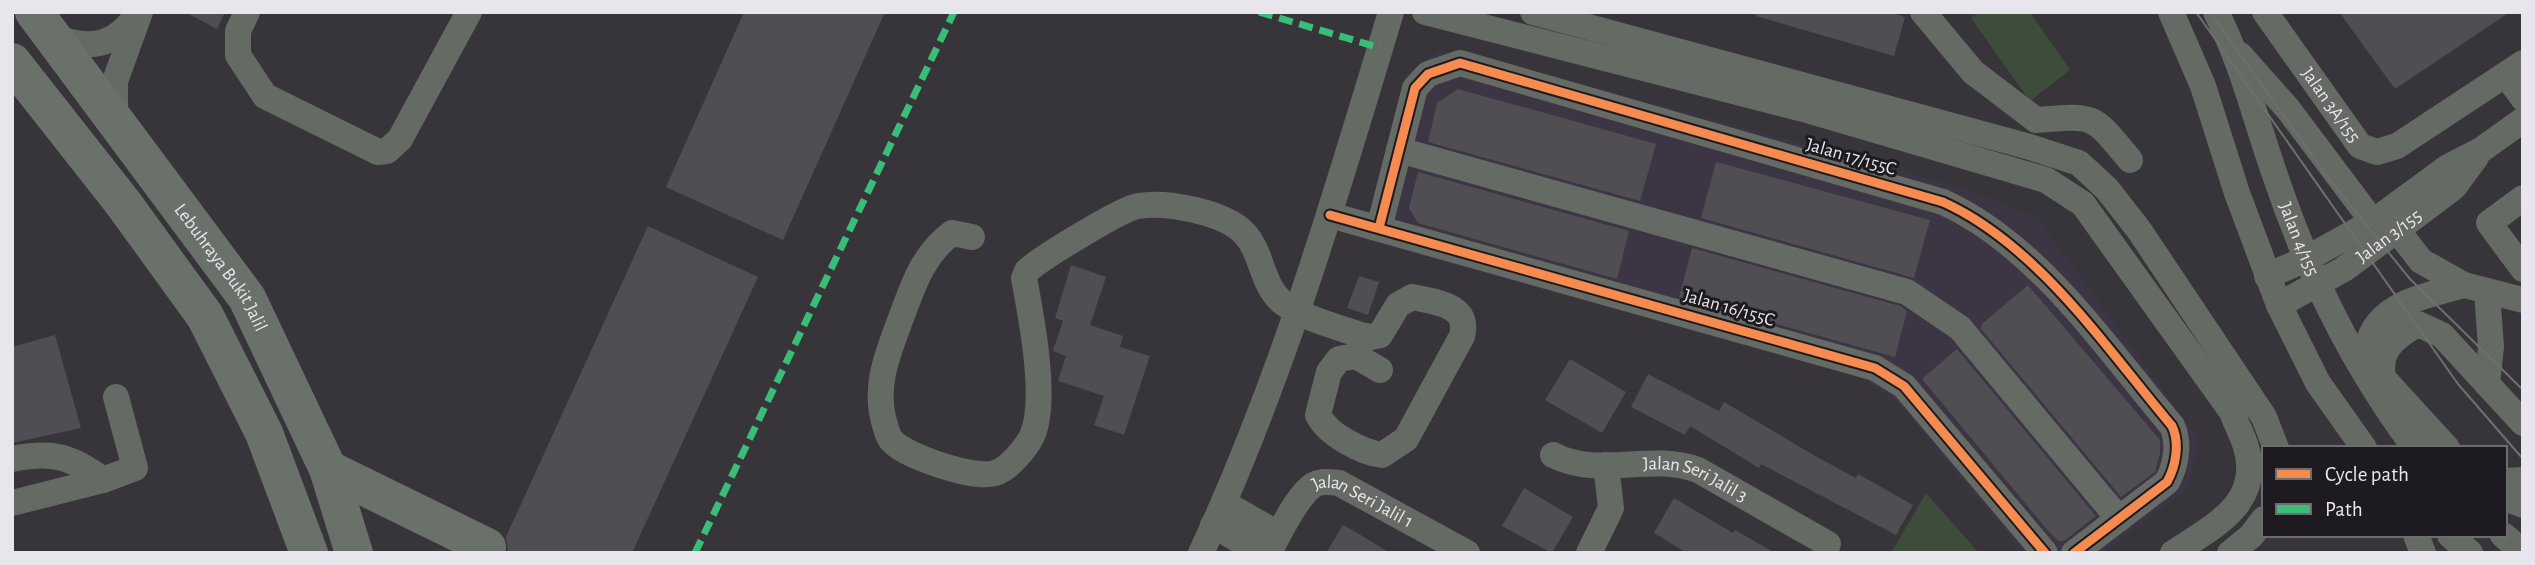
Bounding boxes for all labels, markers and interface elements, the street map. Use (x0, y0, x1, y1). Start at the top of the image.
street label: Jalan 3A/155 (2298, 64, 2364, 146)
street label: Jalan 17/155C (1804, 135, 1898, 179)
street label: Lebuhraya Bukit Jalil (171, 200, 271, 334)
street label: Jalan 4/155 (2276, 200, 2322, 279)
street label: Jalan 3/155 (2353, 206, 2425, 266)
street label: Jalan 16/155C (1681, 286, 1777, 330)
legend (2262, 446, 2507, 537)
street label: Jalan Seri Jalil 3 (1642, 454, 1751, 506)
text: Cycle path (2325, 464, 2409, 485)
street label: Jalan Seri Jalil 1 (1309, 472, 1416, 531)
text: Path (2325, 499, 2363, 520)

